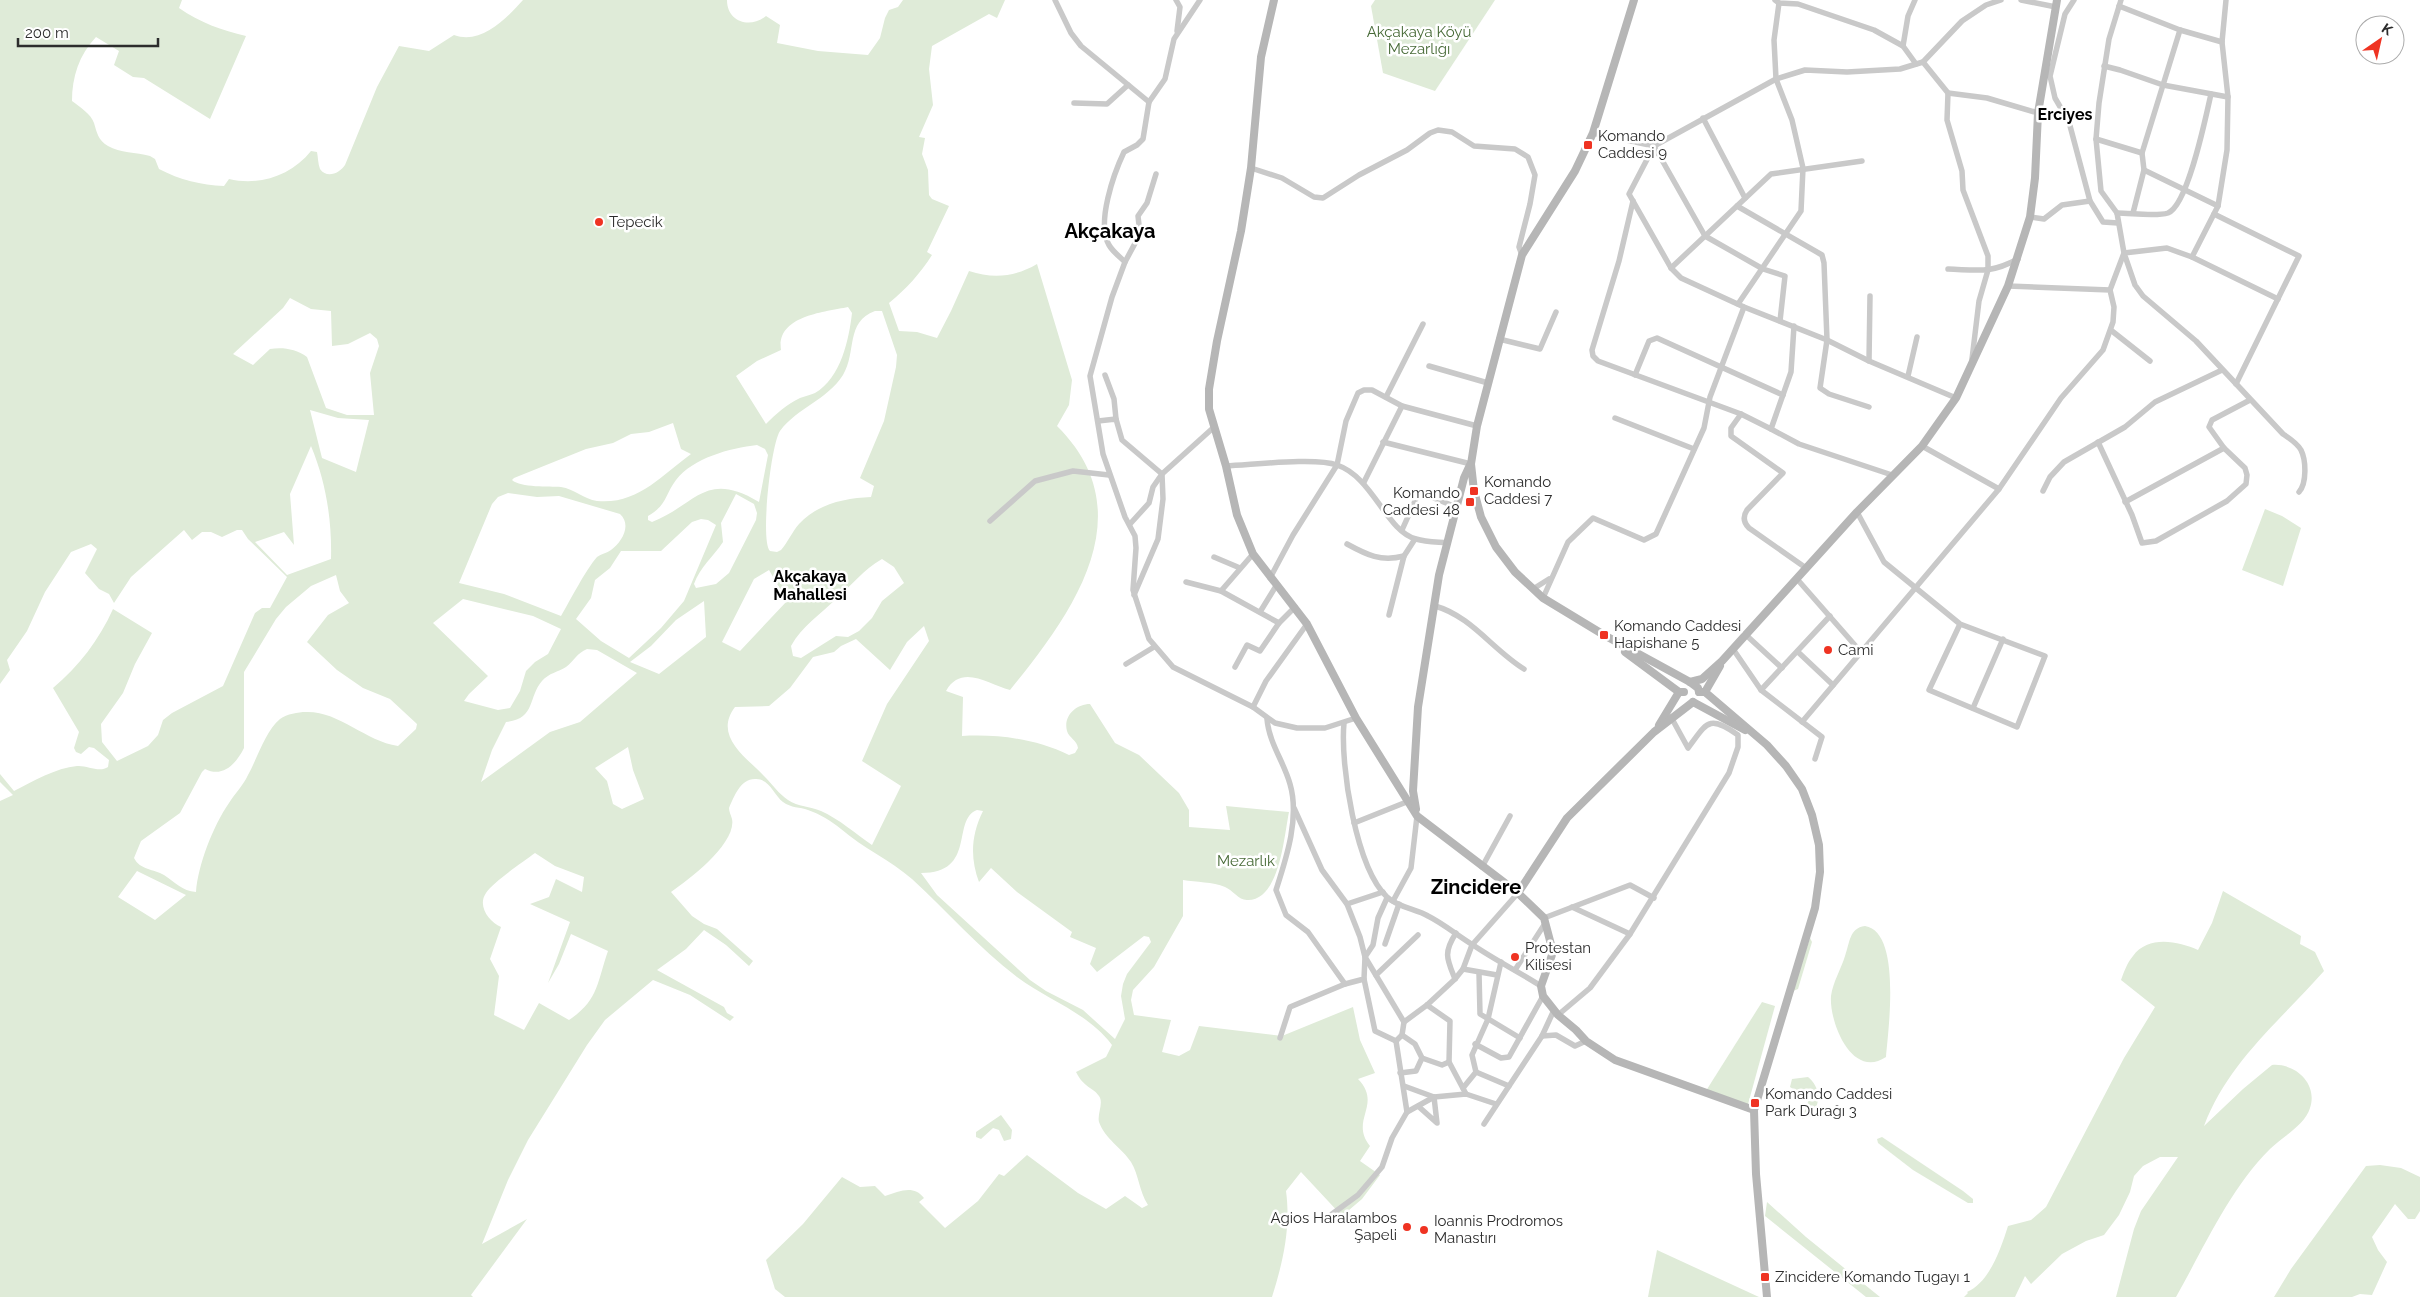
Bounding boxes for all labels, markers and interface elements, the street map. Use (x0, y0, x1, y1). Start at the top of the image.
scale bar (18, 15, 158, 47)
north arrow (2355, 15, 2405, 65)
text: K (2379, 20, 2396, 39)
park label: Akçakaya Köyü Mezarlığı (1367, 23, 1471, 58)
text: 200 m (25, 24, 69, 42)
district label: Erciyes (2038, 105, 2092, 124)
place label: Komando Caddesi 9 (1598, 127, 1667, 162)
marker: Komando Caddesi 9 (1582, 139, 1594, 151)
place label: Tepecik (609, 213, 663, 231)
marker: Tepecik (593, 216, 605, 228)
district label: Akçakaya (1064, 219, 1156, 243)
place label: Komando Caddesi 7 (1484, 473, 1552, 508)
place label: Komando Caddesi 48 (1383, 484, 1460, 519)
marker: Komando Caddesi 7 (1468, 485, 1480, 497)
marker: Komando Caddesi 48 (1464, 496, 1476, 508)
district label: Akçakaya Mahallesi (773, 567, 847, 604)
place label: Komando Caddesi Hapishane 5 (1614, 617, 1741, 652)
marker: Komando Caddesi Hapishane 5 (1598, 629, 1610, 641)
place label: Cami (1838, 641, 1874, 659)
marker: Cami (1822, 644, 1834, 656)
park label: Mezarlık (1217, 852, 1275, 870)
district label: Zincidere (1431, 875, 1521, 899)
place label: Protestan Kilisesi (1525, 939, 1591, 974)
marker: Protestan Kilisesi (1509, 951, 1521, 963)
place label: Komando Caddesi Park Durağı 3 (1765, 1085, 1892, 1120)
marker: Komando Caddesi Park Durağı 3 (1749, 1097, 1761, 1109)
place label: Agios Haralambos Şapeli (1271, 1209, 1397, 1244)
place label: Ioannis Prodromos Manastırı (1434, 1212, 1563, 1247)
marker: Agios Haralambos Şapeli (1401, 1221, 1413, 1233)
marker: Ioannis Prodromos Manastırı (1418, 1224, 1430, 1236)
place label: Zincidere Komando Tugayı 1 (1775, 1268, 1970, 1286)
marker: Zincidere Komando Tugayı 1 (1759, 1271, 1771, 1283)

